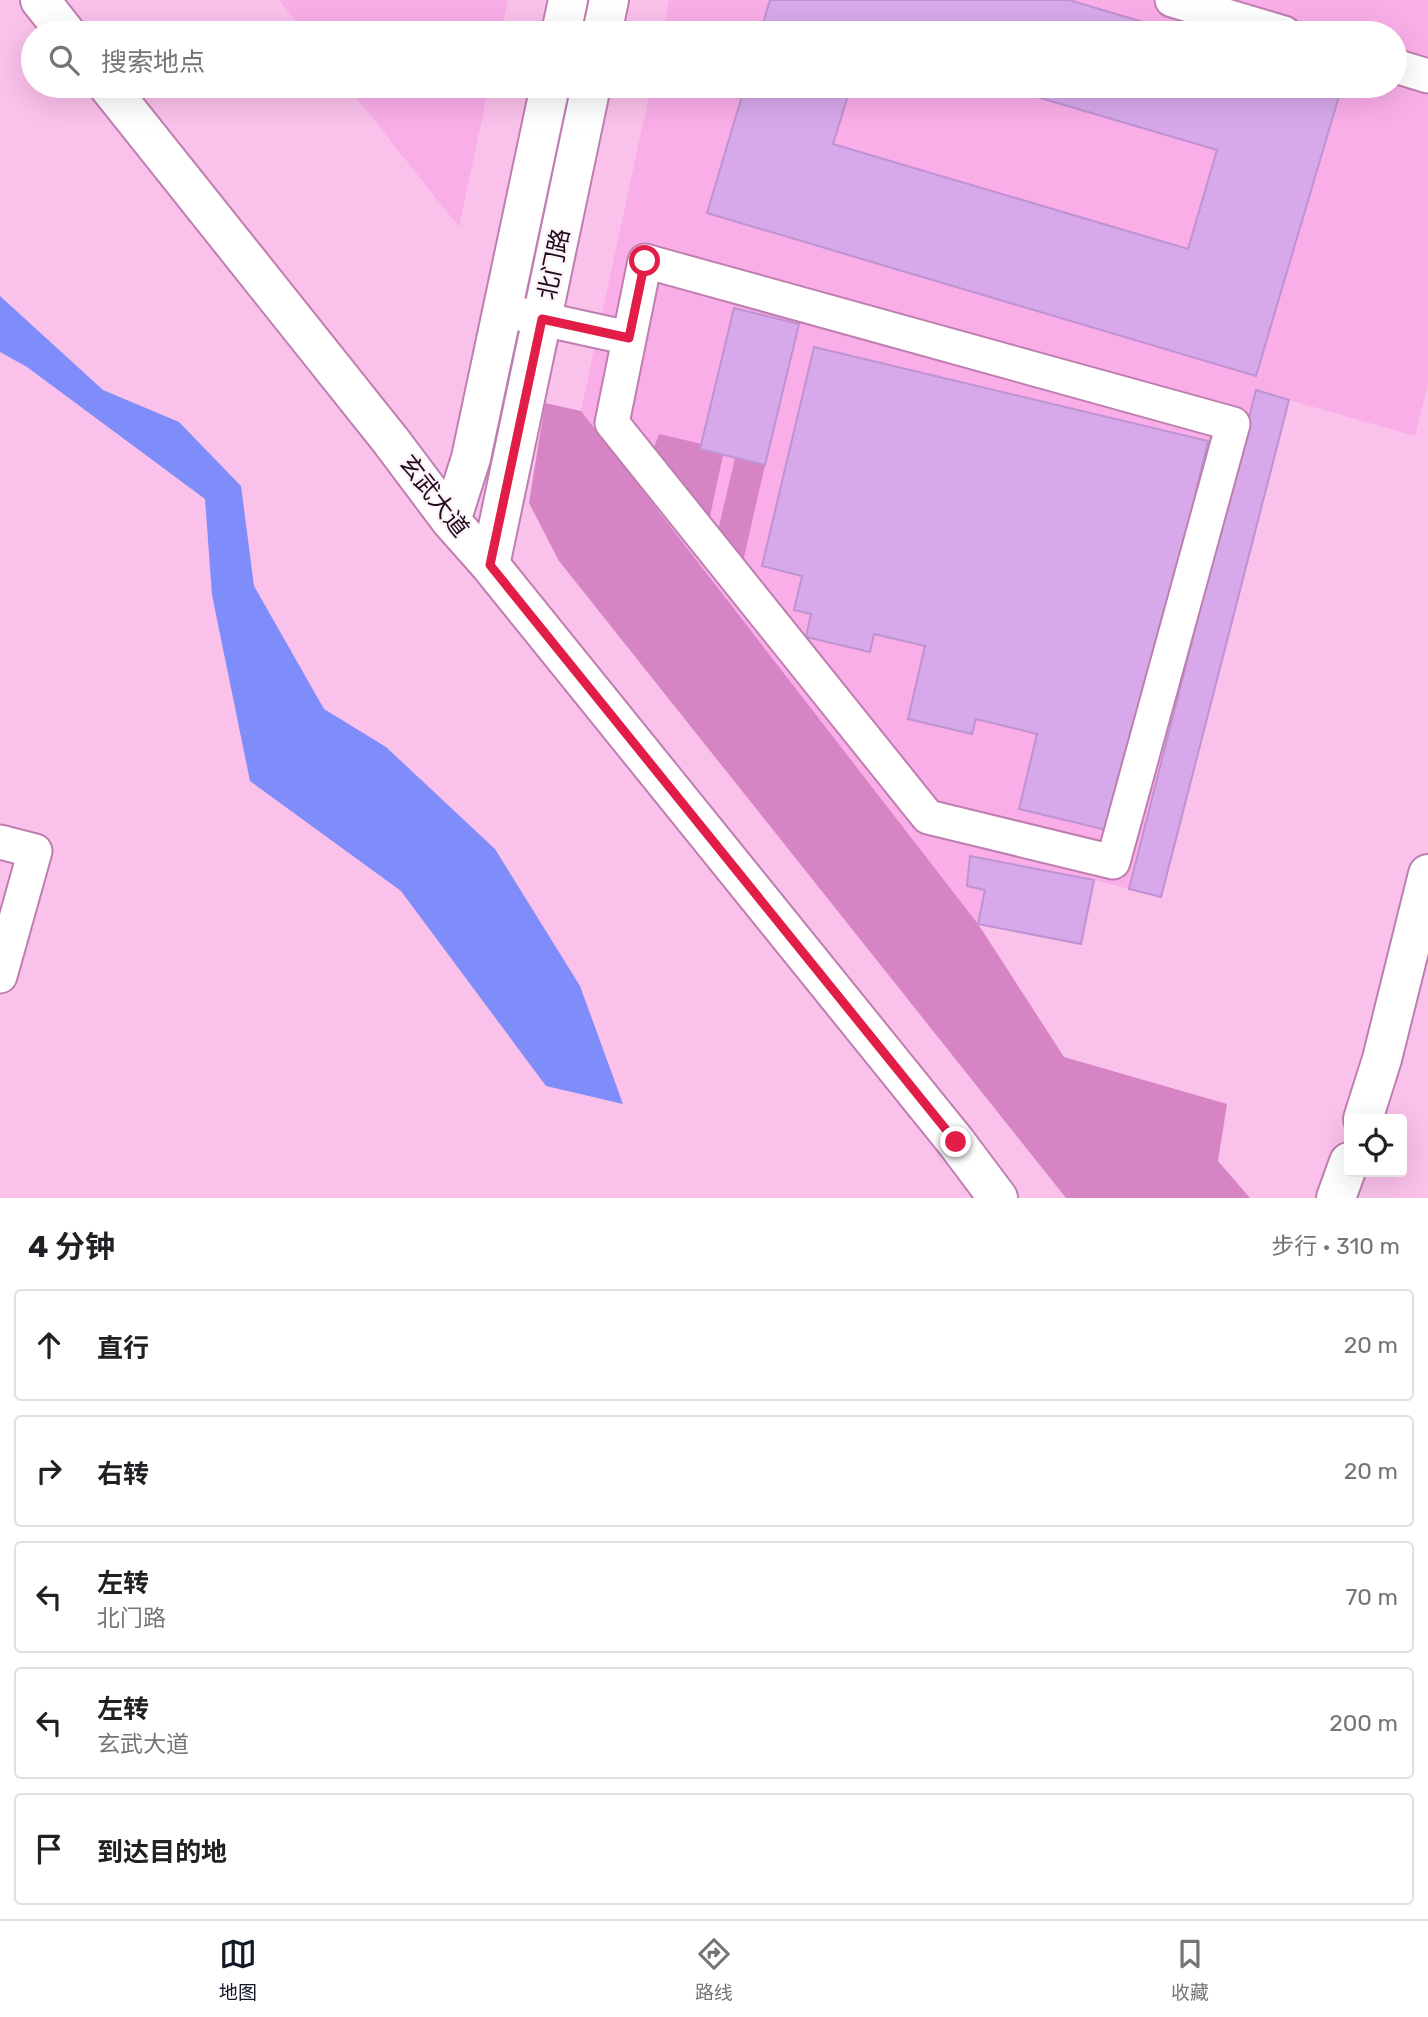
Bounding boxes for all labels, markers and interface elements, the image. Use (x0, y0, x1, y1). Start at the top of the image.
search box (21, 21, 1407, 98)
icon: search (45, 41, 83, 79)
text: 搜索地点 (101, 47, 205, 78)
street label: 北门路 (533, 226, 575, 302)
route start (629, 245, 660, 276)
street label: 玄武大道 (393, 450, 475, 542)
map controls (1344, 1114, 1407, 1177)
button: locate (1344, 1114, 1407, 1177)
route end (940, 1126, 971, 1157)
text: 4 分钟 (28, 1229, 115, 1265)
text: 步行 · 310 m (1271, 1232, 1400, 1260)
icon: ahead (30, 1326, 68, 1364)
text: 20 m (1344, 1331, 1398, 1359)
text: 直行 (97, 1333, 149, 1364)
icon: right (30, 1452, 68, 1490)
text: 20 m (1344, 1457, 1398, 1485)
text: 右转 (97, 1459, 149, 1490)
text: 左转 (97, 1568, 149, 1599)
icon: left (30, 1578, 68, 1616)
text: 70 m (1346, 1583, 1398, 1611)
text: 北门路 (97, 1604, 166, 1632)
text: 左转 (97, 1694, 149, 1725)
icon: left (30, 1704, 68, 1742)
text: 200 m (1329, 1709, 1398, 1737)
text: 玄武大道 (97, 1730, 189, 1758)
icon: arrive (30, 1830, 68, 1868)
text: 到达目的地 (97, 1837, 227, 1868)
tab: 地图 (219, 1935, 257, 2004)
tab: 路线 (695, 1935, 733, 2004)
tab: 收藏 (1171, 1935, 1209, 2004)

